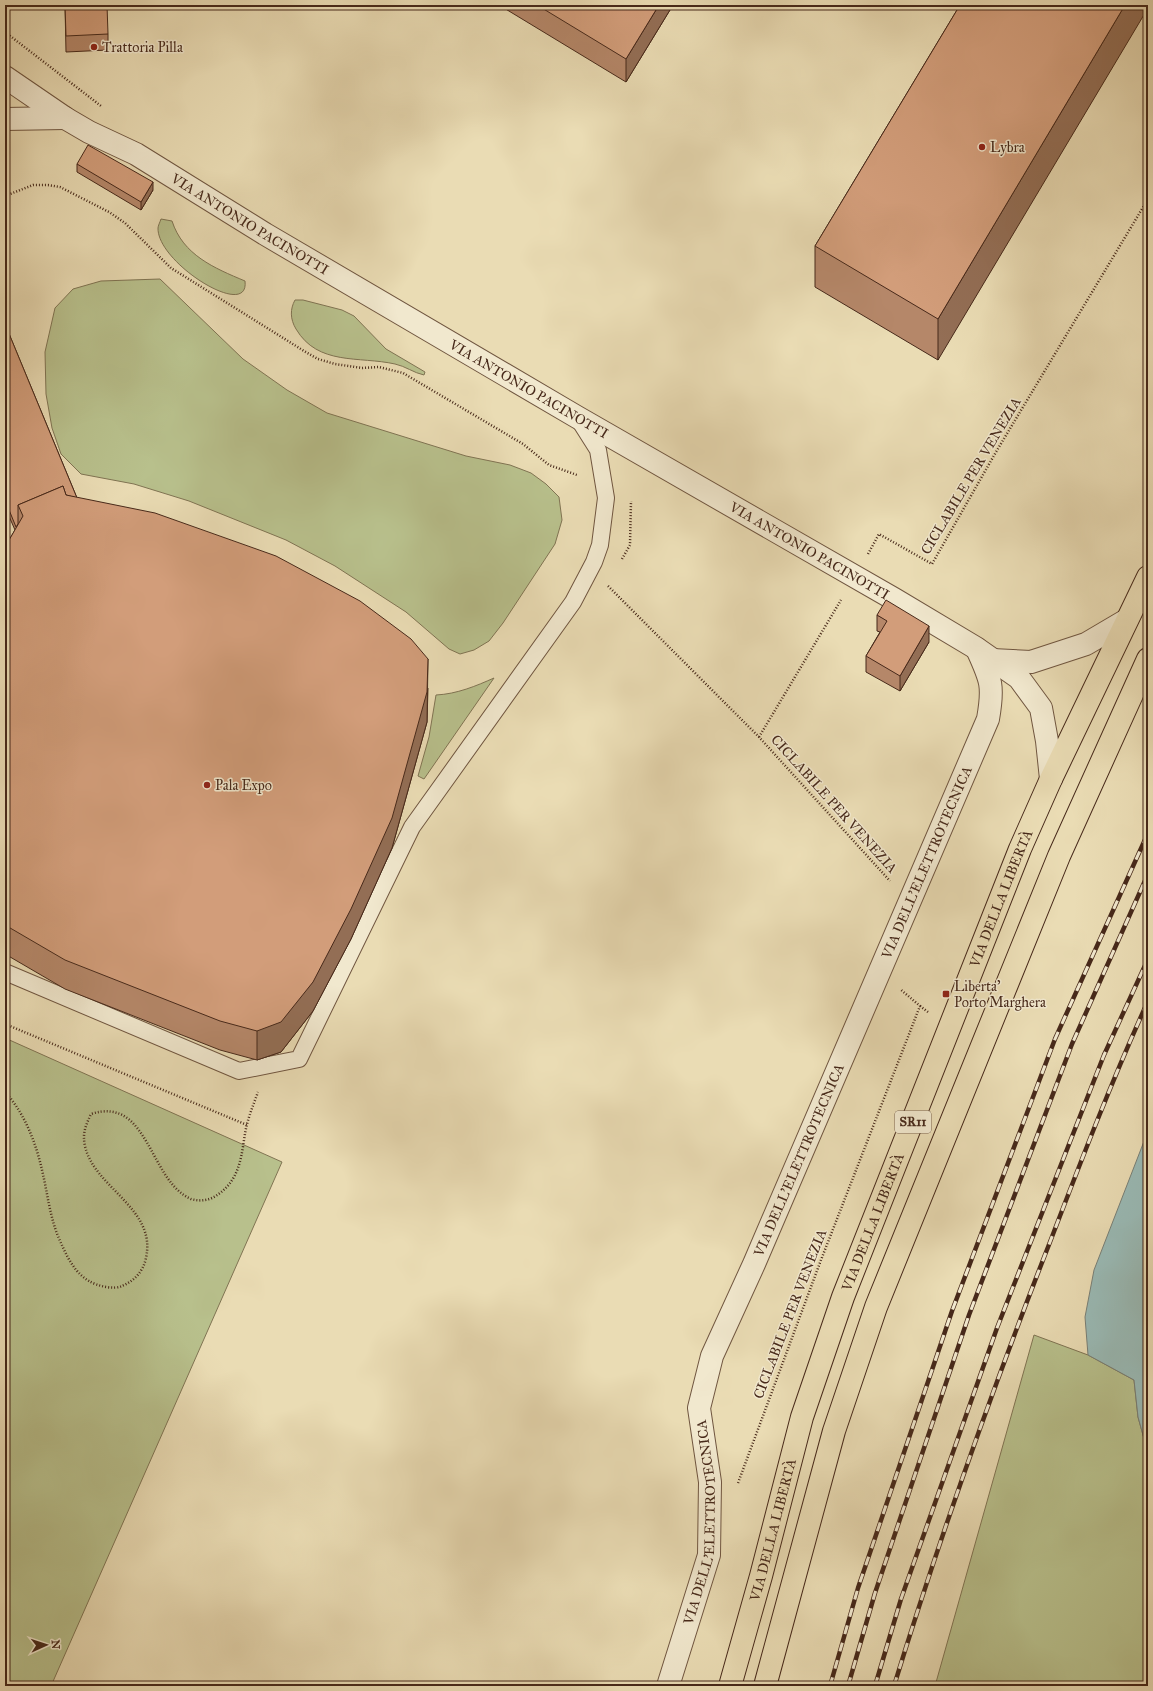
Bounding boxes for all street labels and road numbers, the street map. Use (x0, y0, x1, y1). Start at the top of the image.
street label: VIA ANTONIO PACINOTTI (167, 169, 332, 278)
street label: VIA ANTONIO PACINOTTI (446, 335, 611, 442)
street label: CICLABILE PER VENEZIA (917, 394, 1025, 558)
street label: VIA ANTONIO PACINOTTI (726, 498, 892, 603)
street label: CICLABILE PER VENEZIA (767, 731, 901, 877)
street label: VIA DELL'ELETTROTECNICA (877, 763, 976, 962)
street label: VIA DELLA LIBERTÀ (965, 826, 1036, 971)
street label: VIA DELL'ELETTROTECNICA (749, 1061, 848, 1260)
road number: SR11 (895, 1111, 931, 1133)
street label: VIA DELLA LIBERTÀ (837, 1149, 908, 1294)
street label: CICLABILE PER VENEZIA (750, 1226, 830, 1401)
street label: VIA DELL'ELETTROTECNICA (679, 1418, 719, 1627)
street label: VIA DELLA LIBERTÀ (746, 1456, 800, 1604)

